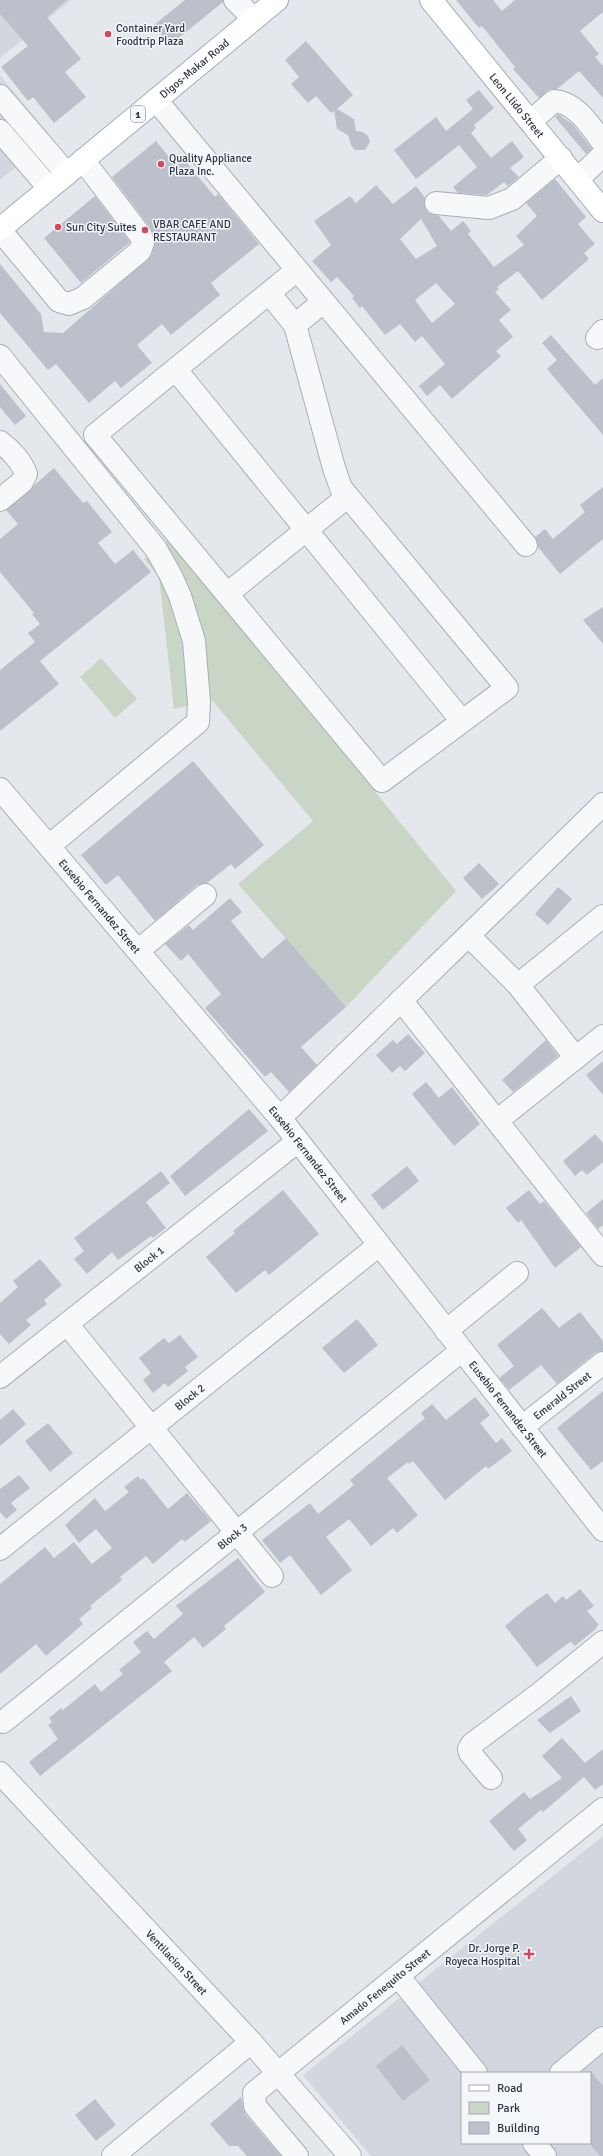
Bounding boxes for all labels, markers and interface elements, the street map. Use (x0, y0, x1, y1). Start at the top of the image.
place label: Container Yard Foodtrip Plaza (116, 22, 185, 48)
marker: Container Yard Foodtrip Plaza (103, 29, 113, 39)
street label: Digos-Makar Road (157, 36, 232, 101)
street label: Leon Llido Street (486, 71, 547, 141)
road number: 1 (131, 106, 145, 122)
place label: Quality Appliance Plaza Inc. (169, 152, 252, 178)
marker: Quality Appliance Plaza Inc. (156, 159, 166, 169)
place label: VBAR CAFE AND RESTAURANT (153, 218, 231, 244)
place label: Sun City Suites (66, 221, 137, 234)
marker: Sun City Suites (53, 222, 63, 232)
marker: VBAR CAFE AND RESTAURANT (140, 225, 150, 235)
street label: Eusebio Fernandez Street (56, 857, 143, 956)
street label: Eusebio Fernandez Street (266, 1104, 350, 1206)
street label: Block 1 (132, 1244, 167, 1275)
street label: Eusebio Fernandez Street (466, 1358, 550, 1461)
street label: Emerald Street (531, 1369, 594, 1423)
street label: Block 2 (172, 1381, 207, 1413)
street label: Block 3 (215, 1521, 250, 1553)
street label: Ventilacion Street (143, 1927, 210, 1998)
place label: Dr. Jorge P. Royeca Hospital (445, 1942, 520, 1968)
street label: Amado Fenequito Street (337, 1946, 433, 2028)
marker: Dr. Jorge P. Royeca Hospital (523, 1948, 535, 1960)
legend (461, 2072, 591, 2144)
text: Road (497, 2081, 523, 2096)
text: Park (497, 2101, 520, 2116)
text: Building (497, 2121, 540, 2136)

